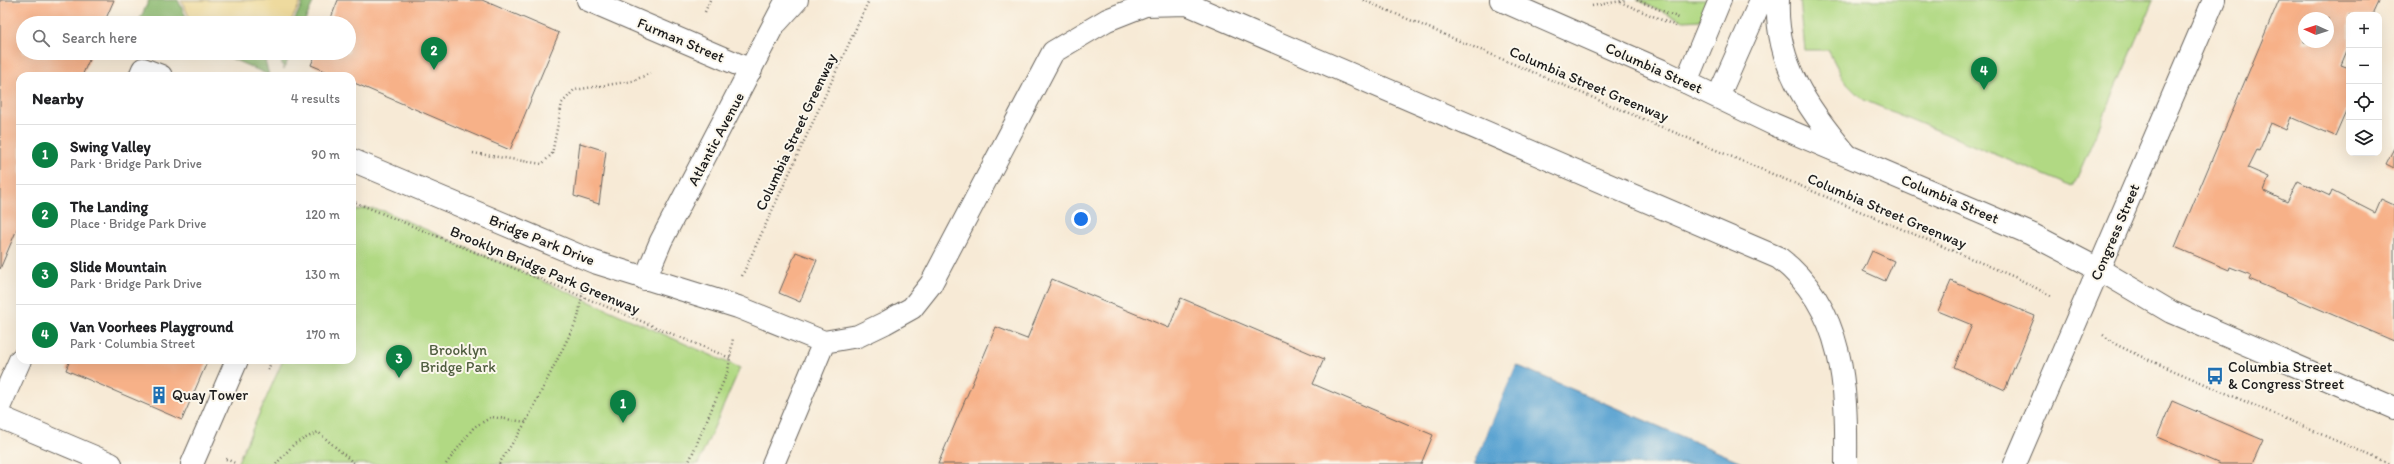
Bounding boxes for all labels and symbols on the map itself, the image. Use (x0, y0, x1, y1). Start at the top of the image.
north arrow (2298, 12, 2334, 48)
street label: Furman Street (635, 14, 728, 67)
pin: 2 (421, 37, 447, 70)
street label: Columbia Street (1603, 39, 1706, 98)
street label: Columbia Street Greenway (1507, 42, 1671, 126)
street label: Columbia Street Greenway (752, 51, 840, 213)
pin: 4 (1971, 57, 1997, 90)
street label: Atlantic Avenue (684, 89, 748, 189)
street label: Columbia Street Greenway (1805, 169, 1969, 253)
street label: Columbia Street (1898, 170, 2002, 228)
street label: Congress Street (2087, 181, 2144, 283)
your location (1071, 209, 1091, 229)
street label: Bridge Park Drive (487, 211, 597, 269)
street label: Brooklyn Bridge Park Greenway (447, 222, 643, 318)
park label: Brooklyn Bridge Park (420, 341, 496, 376)
pin: 3 (386, 345, 412, 378)
place label: Columbia Street & Congress Street (2228, 358, 2345, 393)
bus stop icon: Columbia Street & Congress Street (2205, 366, 2225, 386)
building icon: Quay Tower (149, 385, 169, 405)
place label: Quay Tower (172, 386, 248, 404)
pin: 1 (610, 390, 636, 423)

